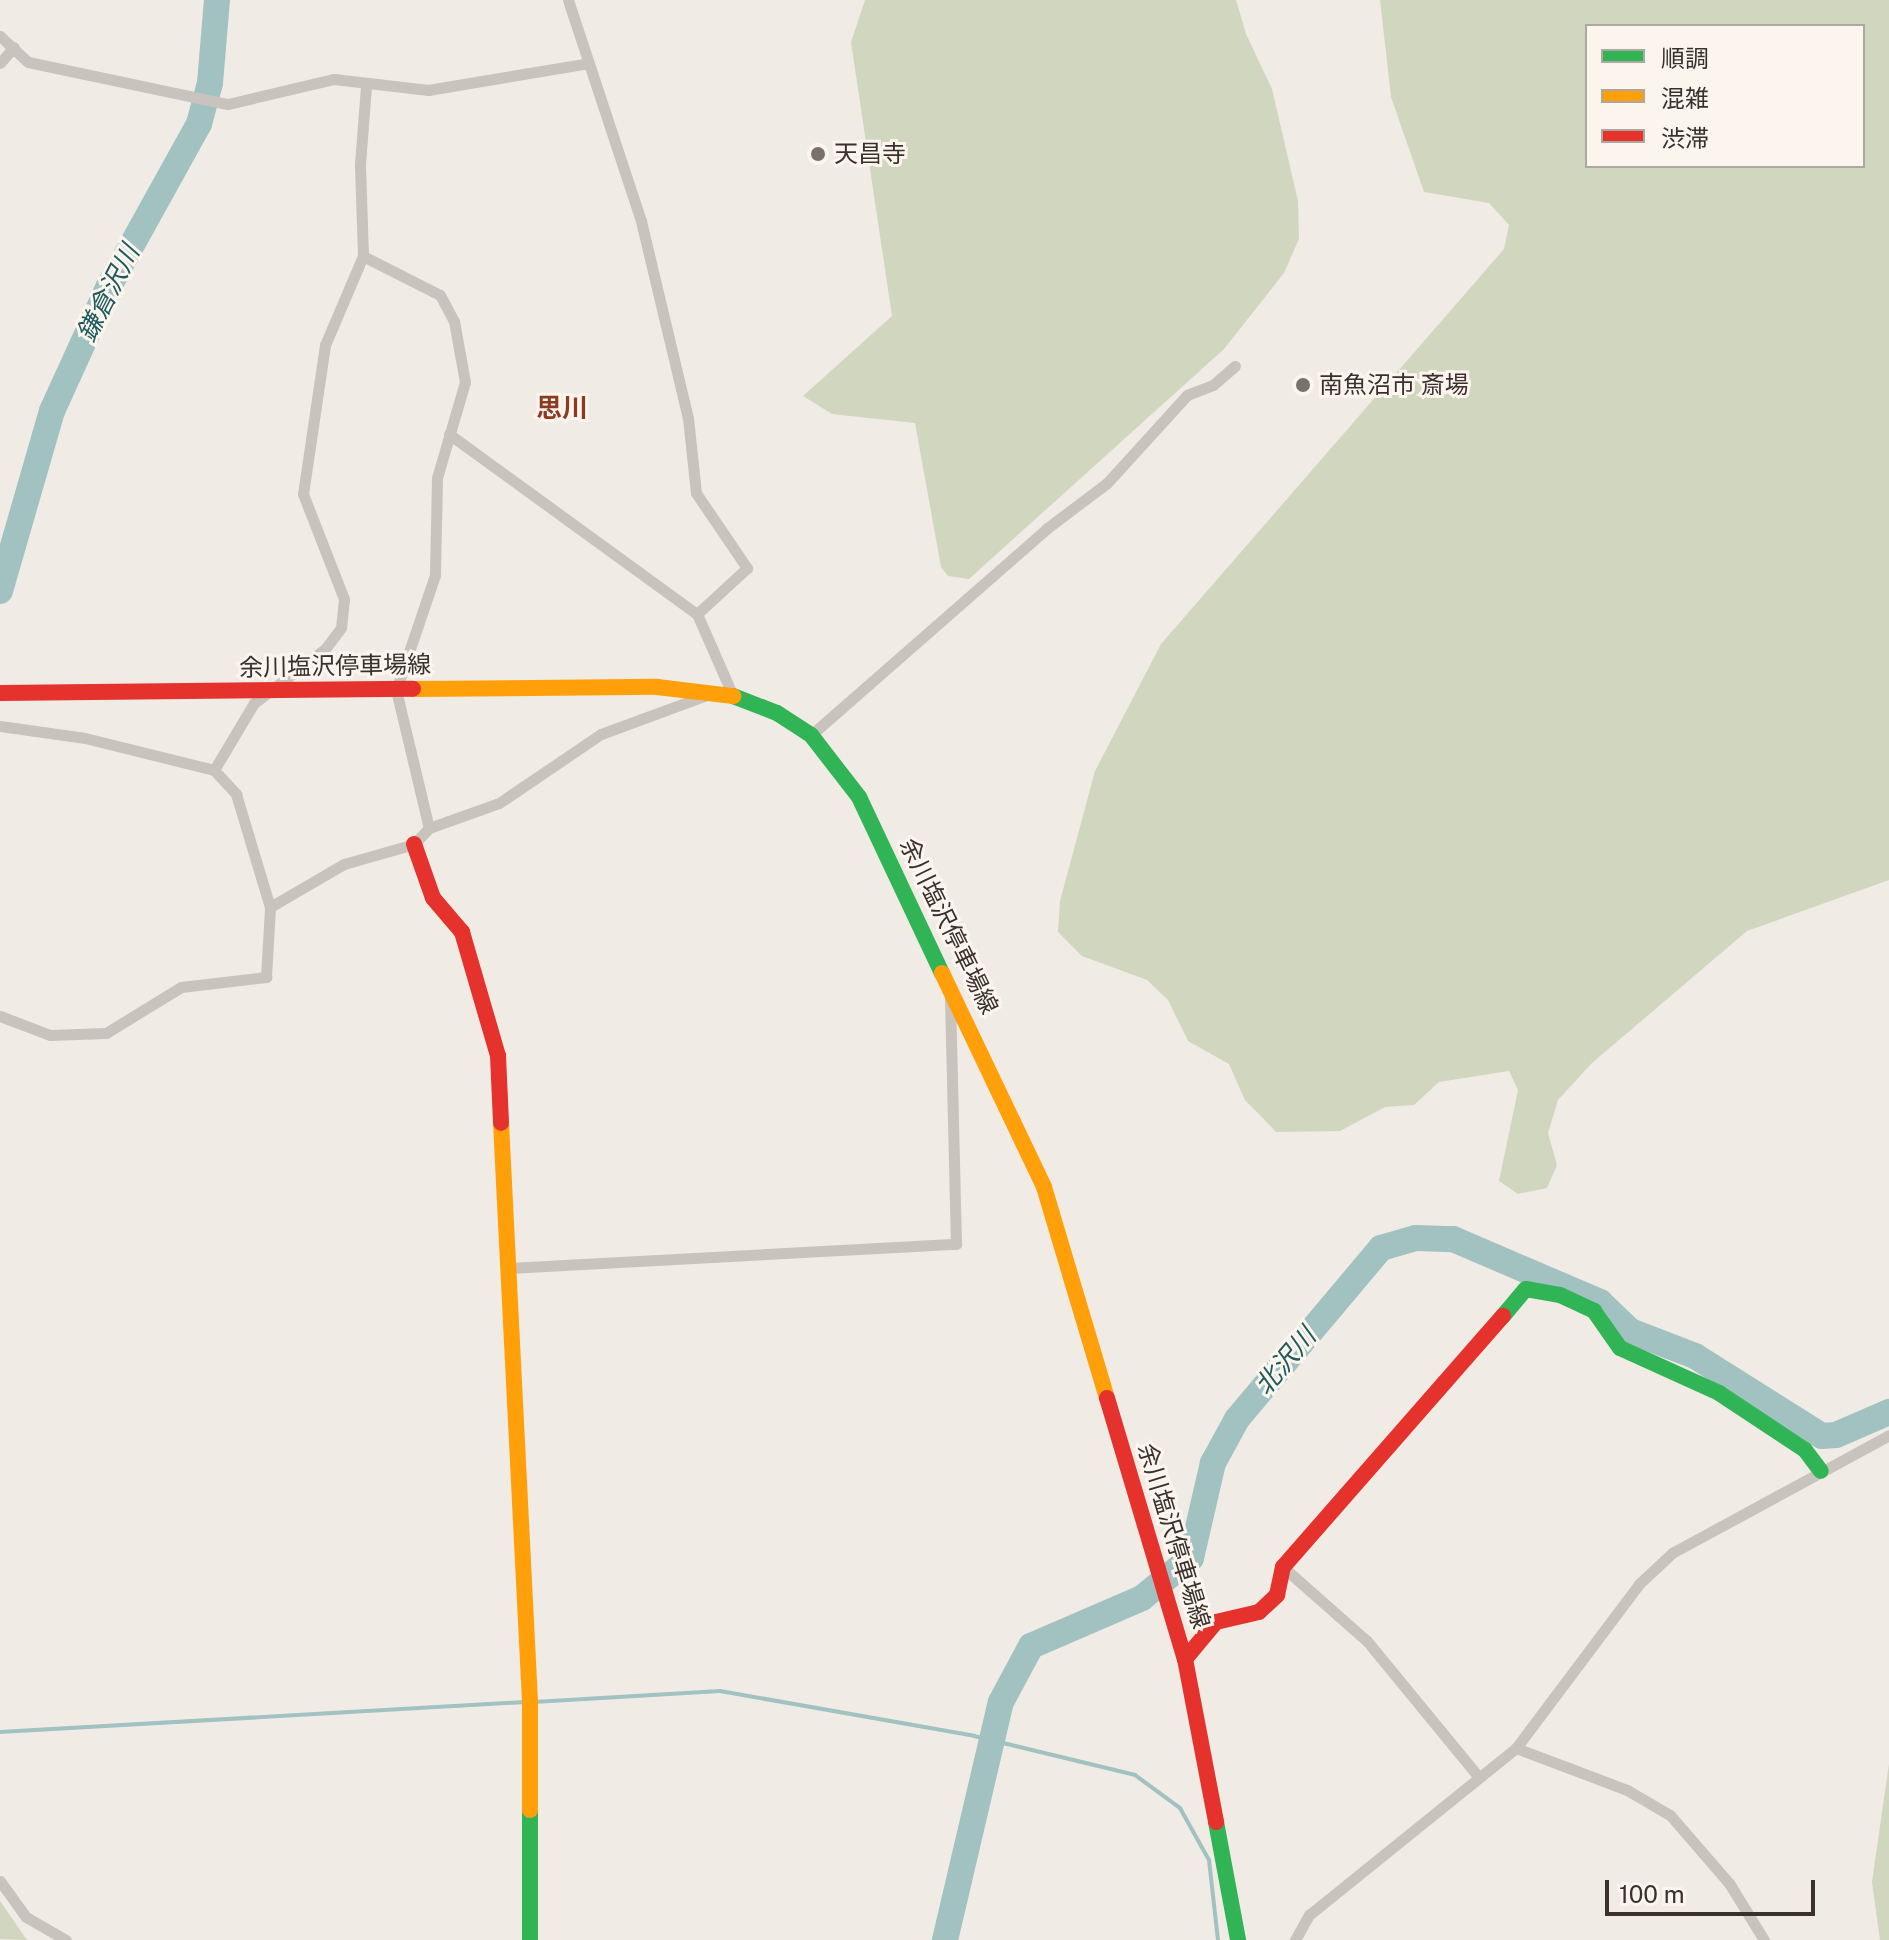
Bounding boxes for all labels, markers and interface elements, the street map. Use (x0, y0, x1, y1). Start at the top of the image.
legend (1585, 24, 1865, 168)
text: 順調 (1661, 44, 1709, 72)
text: 混雑 (1661, 84, 1709, 112)
text: 渋滞 (1661, 124, 1709, 152)
place label: 天昌寺 (834, 140, 906, 168)
marker: 天昌寺 (809, 145, 827, 163)
water label: 鎌倉沢川 (70, 240, 146, 346)
place label: 南魚沼市 斎場 (1319, 371, 1469, 399)
marker: 南魚沼市 斎場 (1294, 376, 1312, 394)
district label: 思川 (536, 392, 588, 424)
street label: 余川塩沢停車場線 (239, 650, 431, 682)
street label: 余川塩沢停車場線 (894, 833, 1004, 1019)
water label: 北沢川 (1248, 1321, 1322, 1401)
street label: 余川塩沢停車場線 (1132, 1440, 1216, 1632)
scale bar (1609, 1864, 1819, 1914)
text: 100 m (1619, 1880, 1685, 1908)

